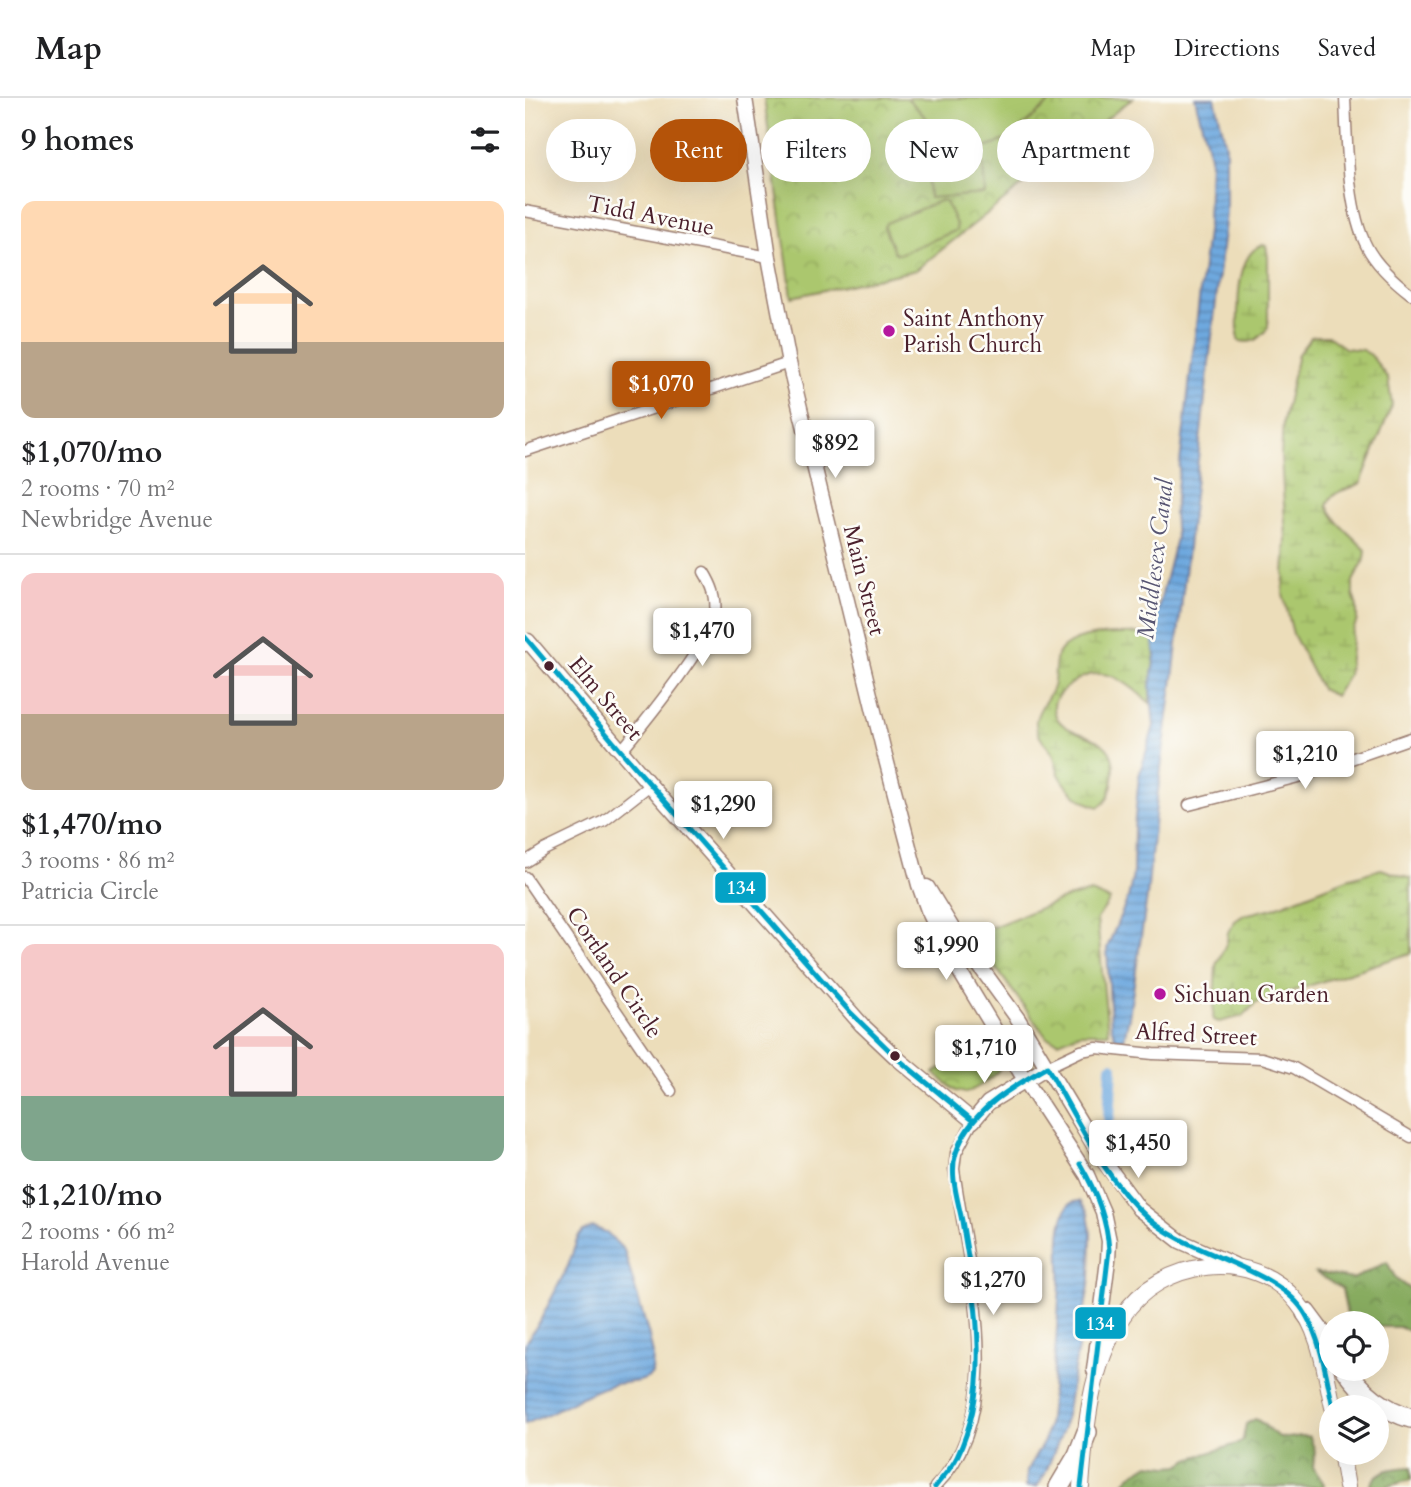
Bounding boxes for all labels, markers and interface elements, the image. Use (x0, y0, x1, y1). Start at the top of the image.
text: Map (35, 26, 102, 71)
text: Map (1090, 32, 1136, 65)
text: Directions (1174, 32, 1280, 65)
text: Saved (1318, 32, 1376, 65)
chip: Buy (546, 119, 636, 182)
chip: Rent (650, 119, 747, 182)
chip: Filters (761, 119, 871, 182)
chip: New (885, 119, 983, 182)
chip: Apartment (997, 119, 1154, 182)
text: 9 homes (21, 120, 134, 161)
icon: filters (466, 121, 504, 159)
street label: Tidd Avenue (585, 188, 717, 243)
icon: home (200, 246, 326, 372)
place label: Saint Anthony Parish Church (903, 303, 1044, 360)
marker: Saint Anthony Parish Church (881, 323, 897, 339)
pin: $1,070 (604, 362, 718, 421)
text: $1,070 (628, 368, 694, 399)
pin: $892 (794, 420, 876, 480)
text: $892 (811, 427, 859, 458)
text: $1,070/mo (21, 432, 162, 473)
text: 2 rooms · 70 m² (21, 473, 174, 504)
water label: Middlesex Canal (1129, 475, 1182, 641)
text: Newbridge Avenue (21, 504, 213, 535)
street label: Main Street (836, 522, 893, 639)
pin: $1,470 (645, 608, 759, 668)
text: $1,470 (669, 615, 735, 646)
icon: home (200, 618, 326, 744)
street label: Elm Street (561, 650, 650, 747)
unlabelled marker (542, 659, 556, 673)
pin: $1,210 (1248, 732, 1362, 791)
text: $1,210 (1272, 738, 1338, 769)
pin: $1,290 (666, 782, 780, 841)
text: $1,290 (690, 788, 756, 819)
text: $1,470/mo (21, 804, 162, 845)
text: 3 rooms · 86 m² (21, 845, 174, 876)
line badge: 134 (714, 871, 767, 904)
text: 134 (726, 875, 756, 901)
text: Patricia Circle (21, 876, 159, 907)
street label: Cortland Circle (559, 901, 670, 1044)
pin: $1,990 (889, 922, 1003, 982)
text: $1,990 (913, 929, 979, 960)
place label: Sichuan Garden (1174, 979, 1329, 1010)
marker: Sichuan Garden (1152, 986, 1168, 1002)
icon: home (200, 989, 326, 1115)
street label: Alfred Street (1134, 1016, 1258, 1053)
pin: $1,710 (927, 1026, 1041, 1085)
text: $1,710 (951, 1032, 1017, 1063)
unlabelled marker (888, 1049, 902, 1063)
pin: $1,450 (1081, 1121, 1195, 1180)
text: $1,450 (1105, 1127, 1171, 1158)
text: $1,210/mo (21, 1175, 162, 1216)
text: 2 rooms · 66 m² (21, 1216, 174, 1247)
text: Harold Avenue (21, 1247, 170, 1278)
pin: $1,270 (936, 1258, 1050, 1317)
text: $1,270 (960, 1264, 1026, 1295)
line badge: 134 (1074, 1306, 1127, 1340)
text: 134 (1085, 1311, 1115, 1337)
map controls (1319, 1311, 1389, 1465)
button: locate (1319, 1311, 1389, 1381)
button: layers (1319, 1395, 1389, 1465)

